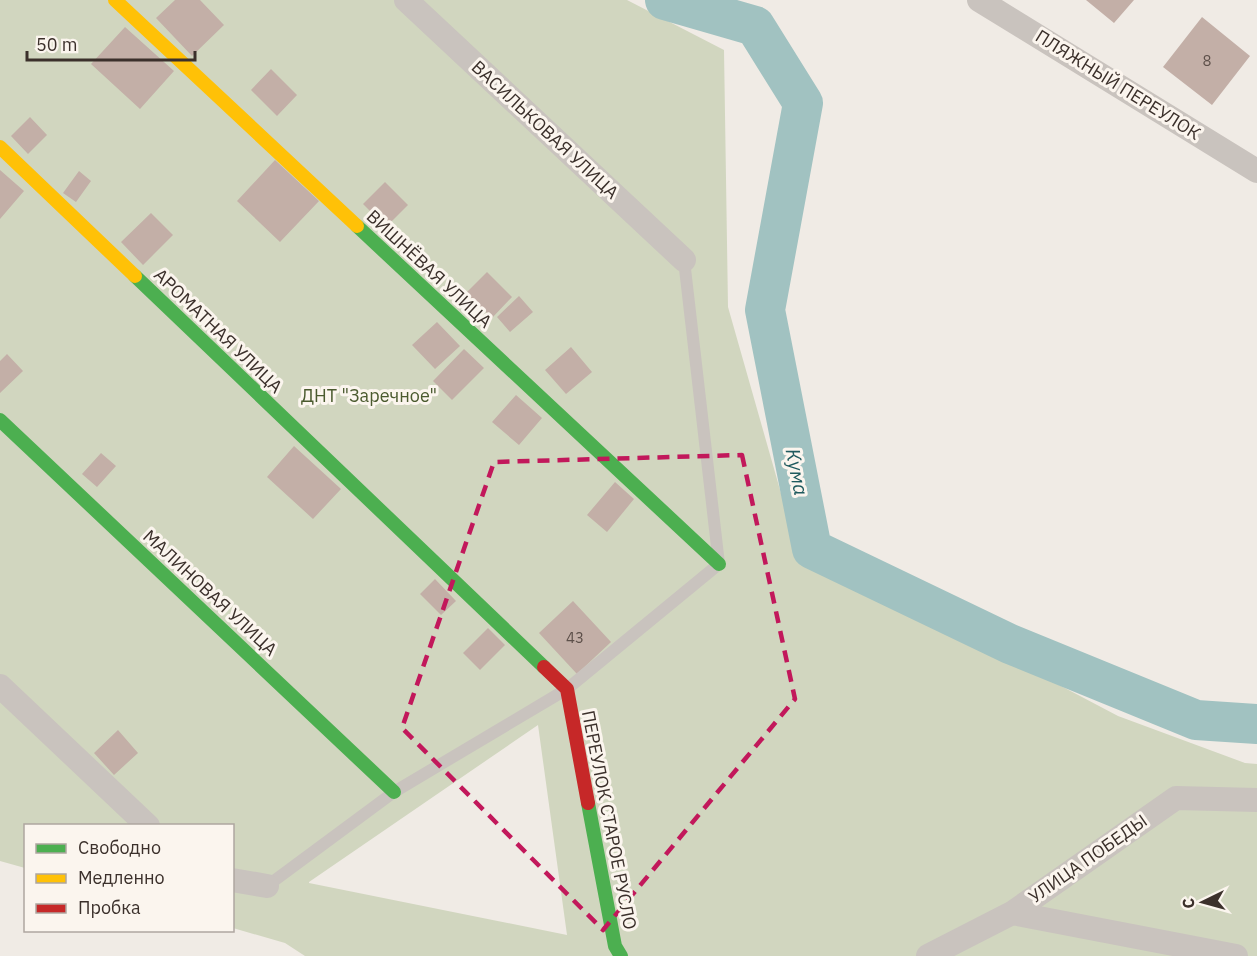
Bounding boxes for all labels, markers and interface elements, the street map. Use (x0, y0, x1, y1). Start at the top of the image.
scale bar (27, 24, 195, 62)
street label: ПЛЯЖНЫЙ ПЕРЕУЛОК (1031, 24, 1205, 145)
text: 50 m (36, 33, 78, 56)
house number: 8 (1202, 51, 1212, 70)
street label: ВАСИЛЬКОВАЯ УЛИЦА (467, 55, 624, 204)
street label: ВИШНЁВАЯ УЛИЦА (362, 205, 497, 333)
street label: АРОМАТНАЯ УЛИЦА (149, 263, 288, 398)
park label: ДНТ "Заречное" (301, 384, 437, 407)
water label: Кума (780, 446, 815, 498)
street label: МАЛИНОВАЯ УЛИЦА (138, 524, 283, 661)
house number: 43 (566, 628, 584, 647)
street label: ПЕРЕУЛОК СТАРОЕ РУСЛО (577, 708, 642, 931)
street label: УЛИЦА ПОБЕДЫ (1024, 809, 1152, 908)
legend (24, 824, 234, 932)
text: Свободно (78, 836, 161, 859)
text: Медленно (78, 866, 165, 889)
north arrow (1173, 872, 1233, 932)
text: Пробка (78, 896, 141, 919)
text: С (1178, 897, 1198, 909)

